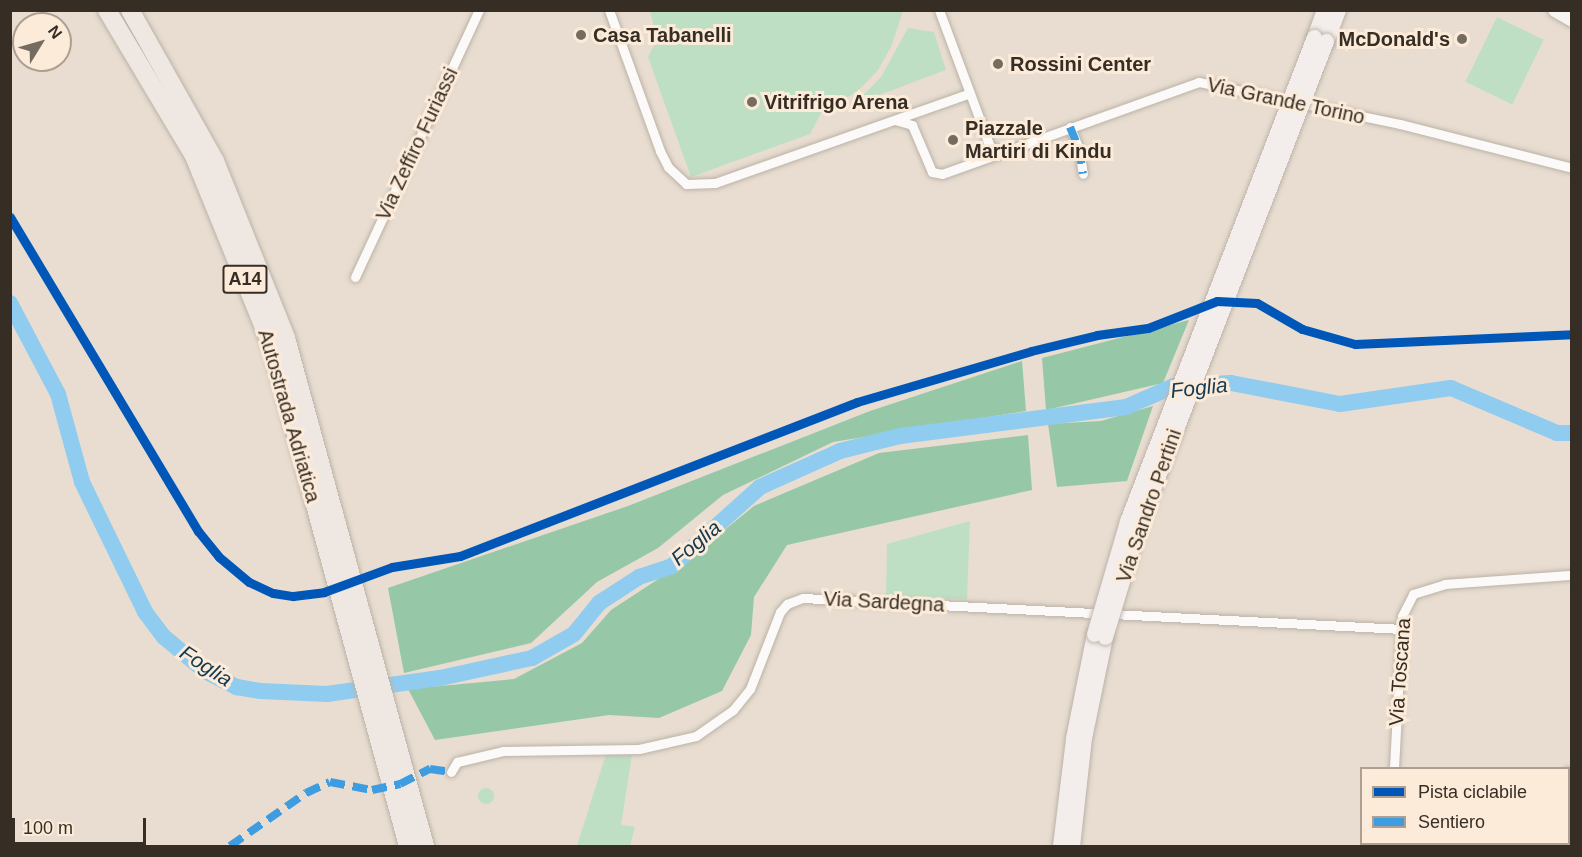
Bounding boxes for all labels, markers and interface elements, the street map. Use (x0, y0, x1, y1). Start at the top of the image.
north arrow (12, 12, 72, 72)
text: N (45, 22, 65, 42)
place label: Casa Tabanelli (593, 23, 732, 47)
place label: McDonald's (1339, 27, 1450, 51)
marker: Casa Tabanelli (574, 28, 588, 42)
marker: McDonald's (1455, 32, 1469, 46)
place label: Rossini Center (1010, 52, 1151, 76)
marker: Rossini Center (991, 57, 1005, 71)
street label: Via Zeffiro Furiassi (371, 64, 463, 224)
street label: Via Grande Torino (1205, 73, 1367, 129)
place label: Vitrifrigo Arena (764, 90, 909, 114)
marker: Vitrifrigo Arena (745, 95, 759, 109)
place label: Piazzale Martiri di Kindu (965, 116, 1112, 163)
marker: Piazzale Martiri di Kindu (946, 133, 960, 147)
road number: A14 (221, 264, 269, 294)
street label: Autostrada Adriatica (253, 326, 325, 506)
water label: Foglia (1169, 372, 1229, 404)
street label: Via Sandro Pertini (1111, 426, 1187, 586)
water label: Foglia (666, 515, 726, 571)
street label: Via Sardegna (823, 587, 945, 617)
street label: Via Toscana (1384, 617, 1416, 727)
water label: Foglia (175, 640, 237, 692)
legend (1360, 767, 1570, 845)
text: Pista ciclabile (1418, 782, 1527, 802)
scale bar (15, 806, 148, 844)
text: Sentiero (1418, 812, 1485, 832)
text: 100 m (23, 818, 73, 838)

